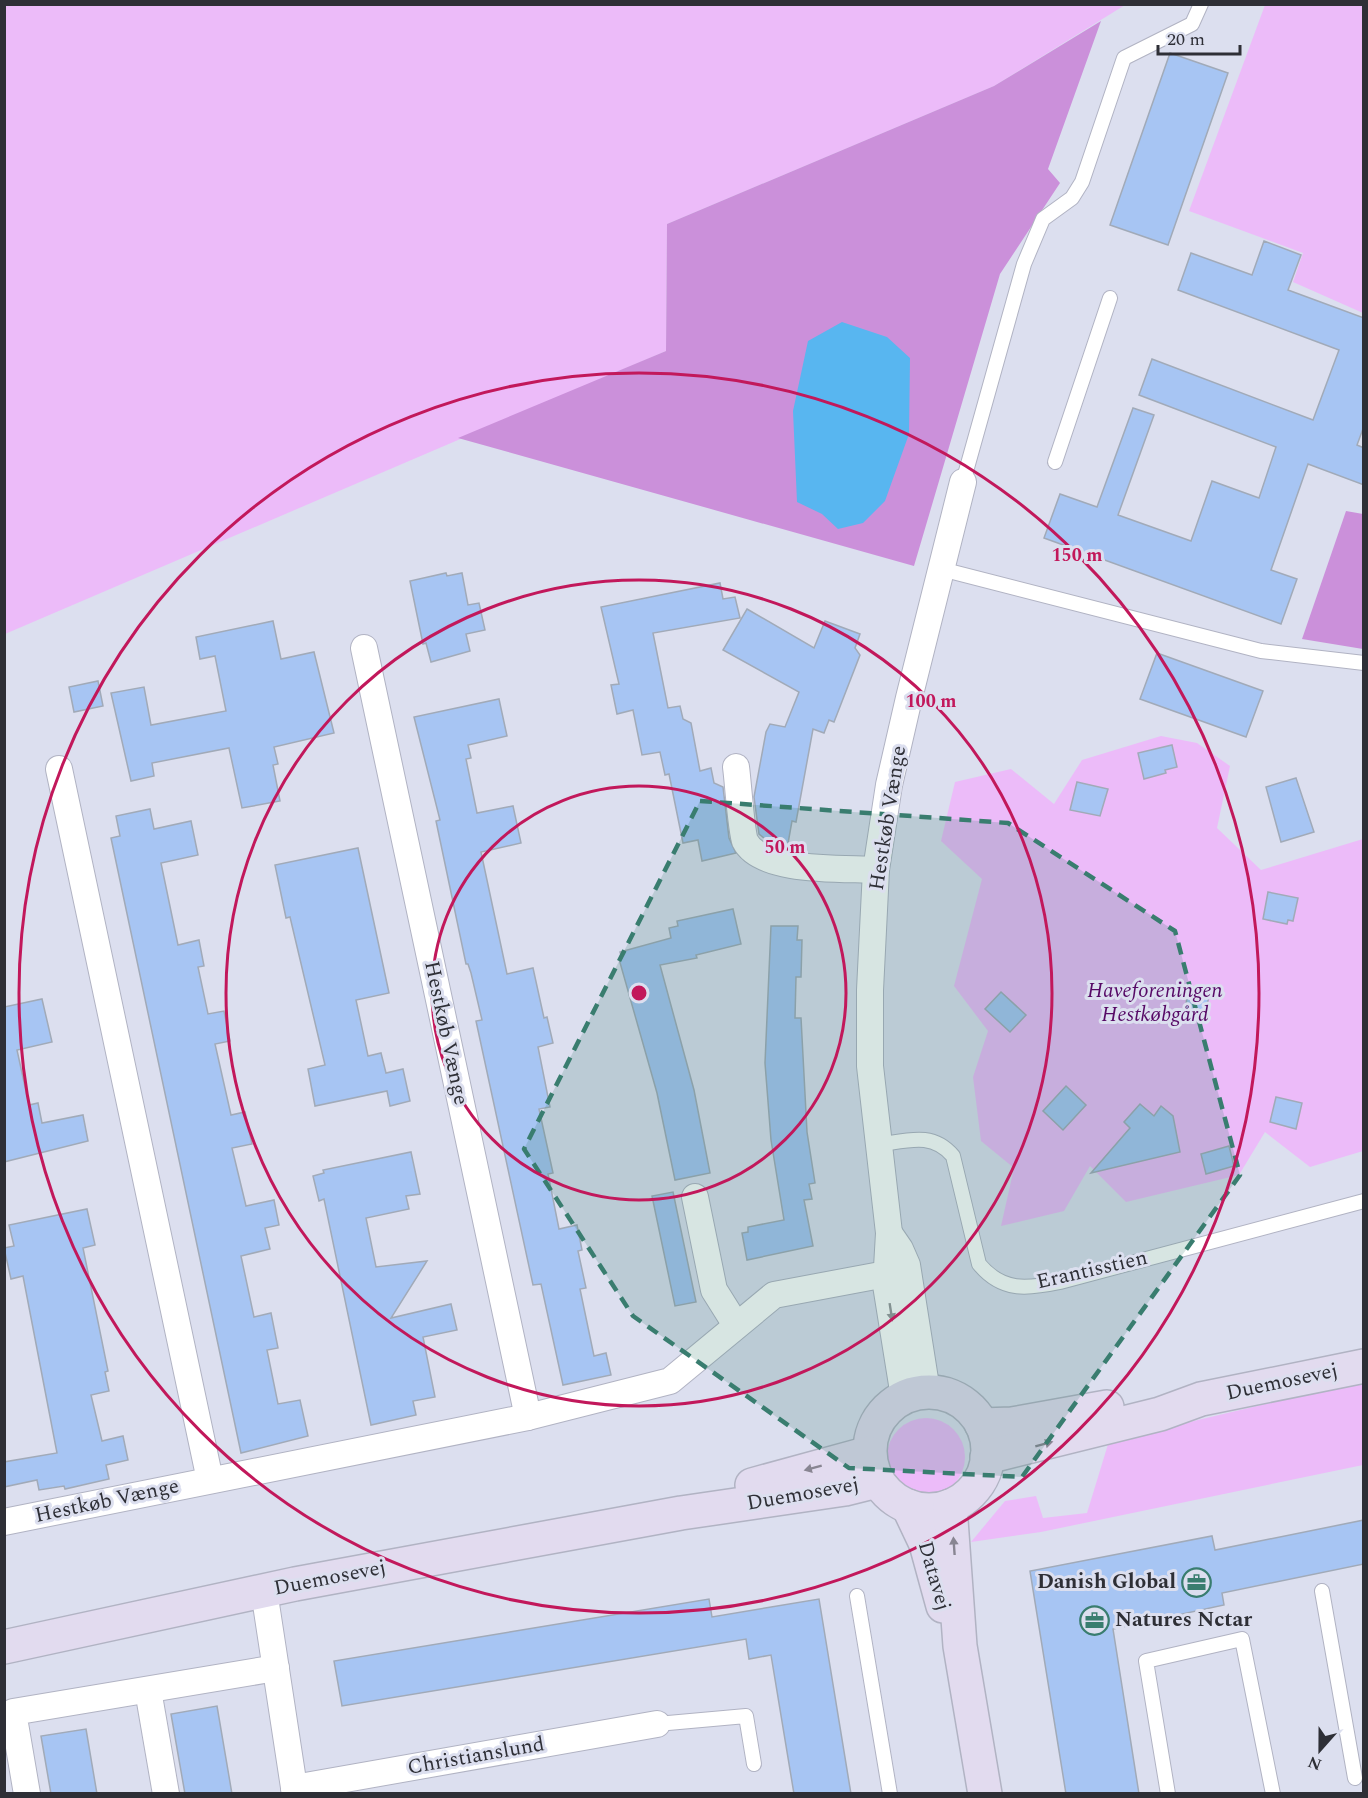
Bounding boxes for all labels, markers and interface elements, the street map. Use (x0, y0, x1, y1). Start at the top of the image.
scale bar (1158, 18, 1240, 56)
text: 20 m (1167, 26, 1205, 53)
text: 150 m (1051, 542, 1103, 569)
text: 100 m (905, 688, 957, 715)
street label: Hestkøb Vænge (861, 743, 915, 893)
text: 50 m (765, 834, 805, 861)
street label: Hestkøb Vænge (415, 958, 477, 1108)
park label: Haveforeningen Hestkøbgård (1087, 975, 1223, 1031)
centre of rings (629, 983, 649, 1003)
street label: Erantisstien (1033, 1242, 1151, 1298)
one-way arrow (886, 1303, 895, 1322)
street label: Duemosevej (1223, 1355, 1341, 1409)
one-way arrow (1035, 1438, 1053, 1448)
one-way arrow (804, 1464, 822, 1473)
street label: Duemosevej (744, 1468, 862, 1520)
street label: Hestkøb Vænge (32, 1470, 182, 1532)
one-way arrow (949, 1536, 958, 1555)
street label: Datavej (909, 1537, 959, 1615)
street label: Duemosevej (271, 1551, 389, 1605)
place label: Danish Global (1037, 1566, 1176, 1598)
office icon: Danish Global (1181, 1566, 1213, 1598)
office icon: Natures Nctar (1078, 1604, 1110, 1636)
place label: Natures Nctar (1115, 1604, 1252, 1636)
north arrow (1290, 1720, 1350, 1780)
street label: Christianslund (405, 1728, 547, 1784)
text: N (1305, 1750, 1325, 1777)

